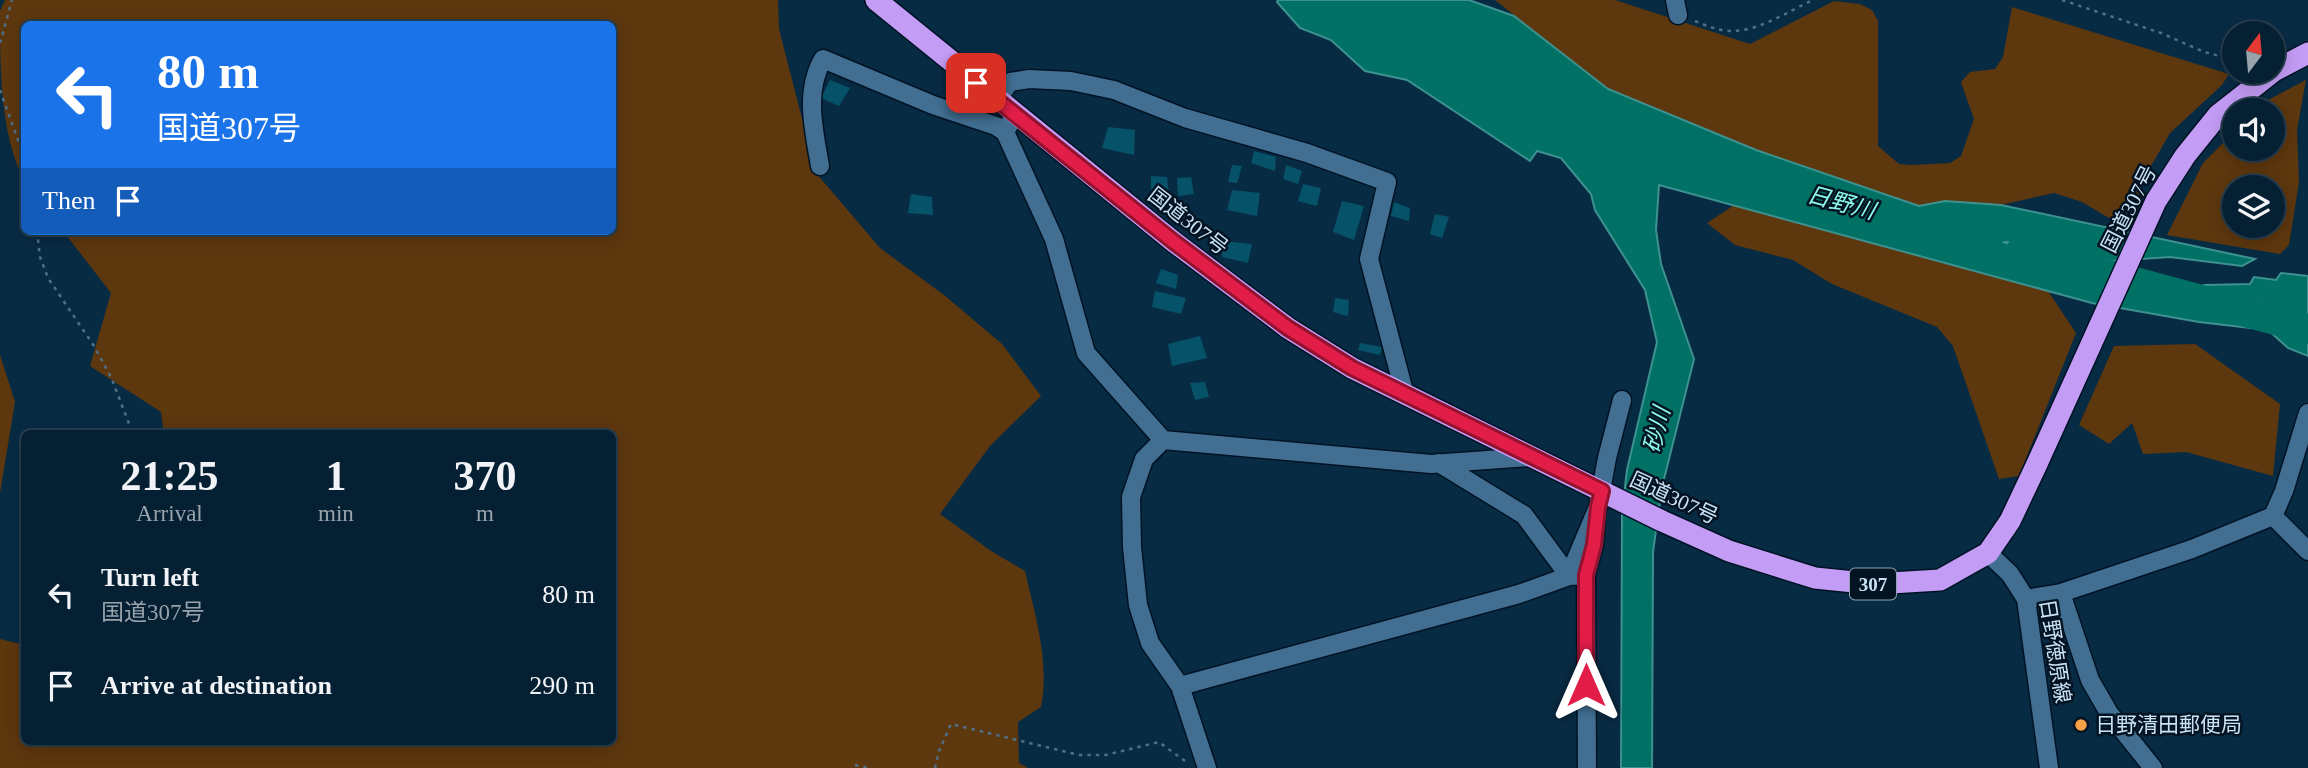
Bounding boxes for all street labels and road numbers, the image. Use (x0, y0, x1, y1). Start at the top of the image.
street label: 国道307号 (2097, 161, 2161, 257)
street label: 国道307号 (1143, 182, 1233, 260)
street label: 国道307号 (1626, 467, 1722, 529)
road number: 307 (1850, 568, 1896, 600)
street label: 日野徳原線 (2035, 597, 2075, 705)

